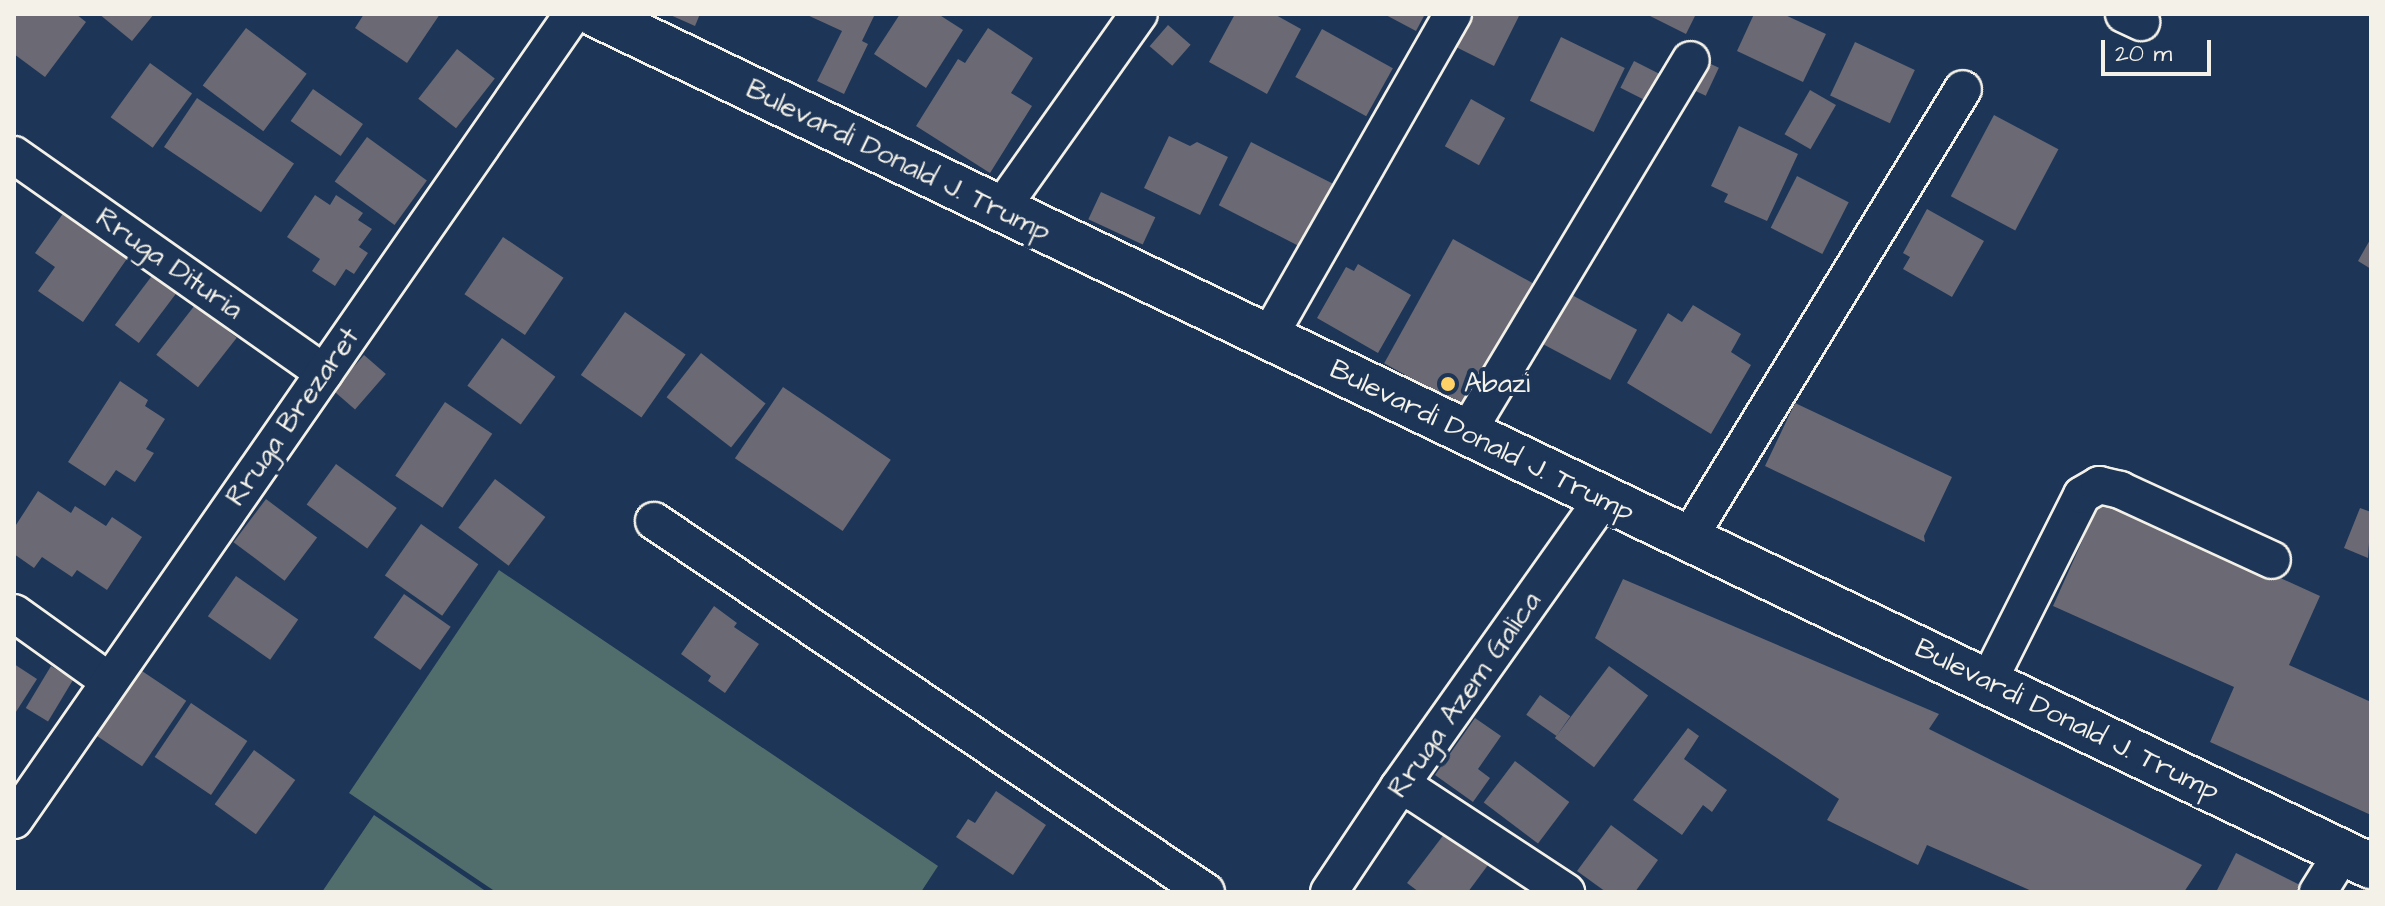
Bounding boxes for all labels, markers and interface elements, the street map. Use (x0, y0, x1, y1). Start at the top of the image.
scale bar (2105, 24, 2215, 74)
text: 20 m (2115, 37, 2172, 71)
street label: Bulevardi Donald J. Trump (740, 73, 1056, 249)
street label: Rruga Dituria (89, 201, 249, 327)
street label: Rruga Brezaret (219, 321, 367, 513)
street label: Bulevardi Donald J. Trump (1324, 353, 1640, 529)
place label: Abazi (1464, 367, 1530, 401)
marker: Abazi (1439, 375, 1457, 393)
street label: Rruga Azem Galica (1381, 586, 1549, 804)
street label: Bulevardi Donald J. Trump (1909, 632, 2225, 808)

